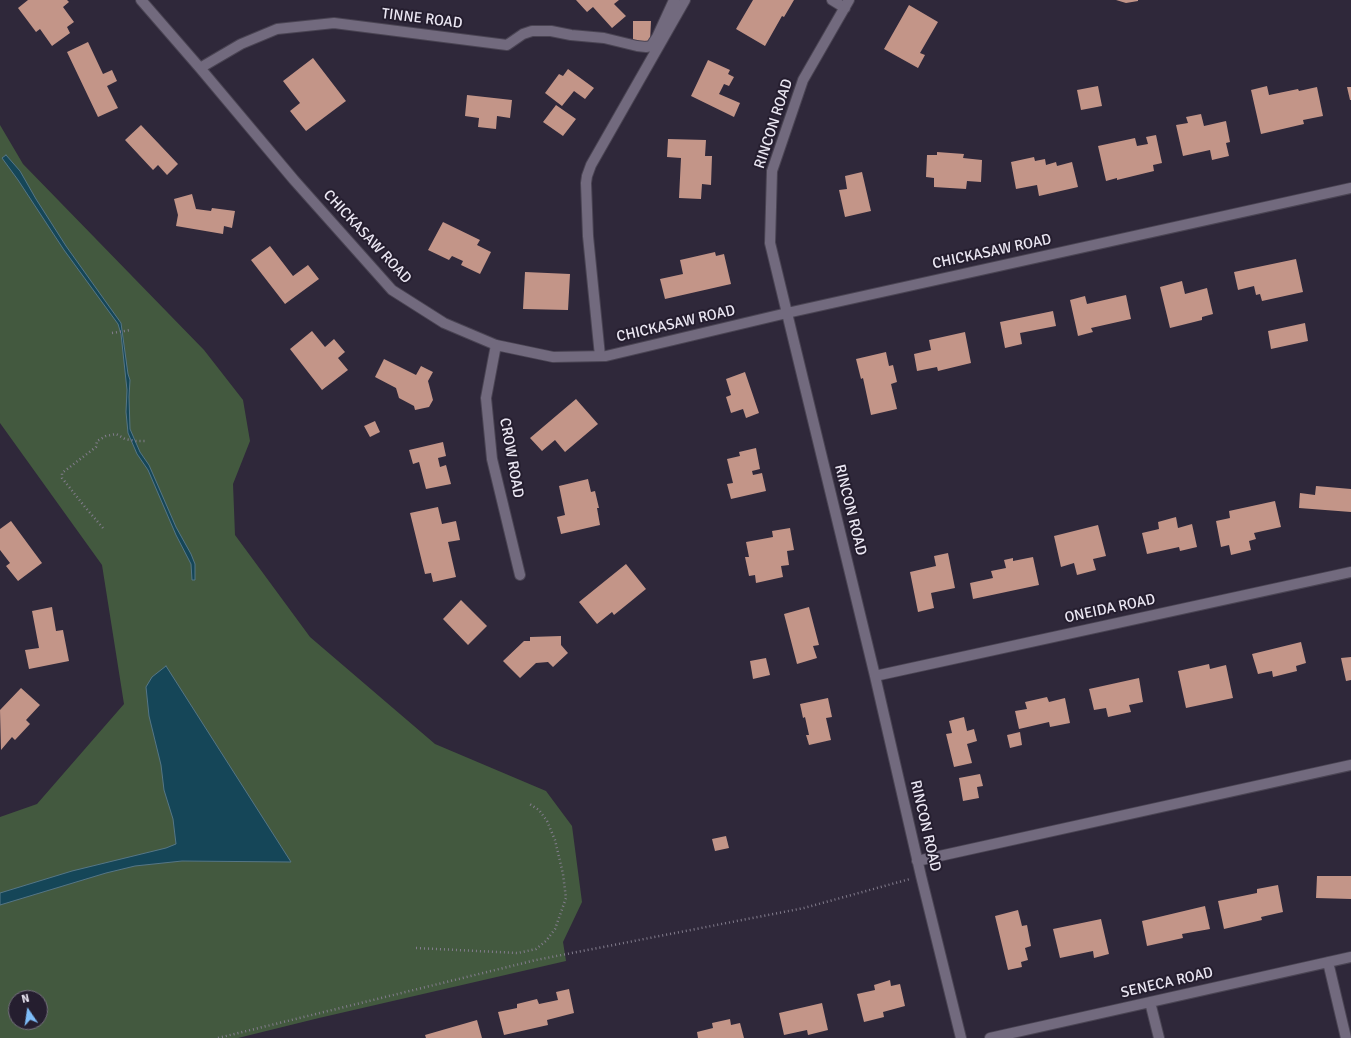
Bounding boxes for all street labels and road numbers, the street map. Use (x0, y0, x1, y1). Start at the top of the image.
street label: TINNE ROAD (381, 5, 463, 33)
street label: RINCON ROAD (751, 77, 797, 171)
street label: CHICKASAW ROAD (319, 187, 415, 287)
street label: CHICKASAW ROAD (931, 231, 1053, 273)
street label: CHICKASAW ROAD (615, 302, 737, 346)
street label: CROW ROAD (495, 417, 527, 499)
street label: RINCON ROAD (830, 463, 870, 557)
street label: ONEIDA ROAD (1063, 591, 1157, 627)
street label: RINCON ROAD (906, 779, 944, 873)
street label: SENECA ROAD (1119, 964, 1215, 1002)

